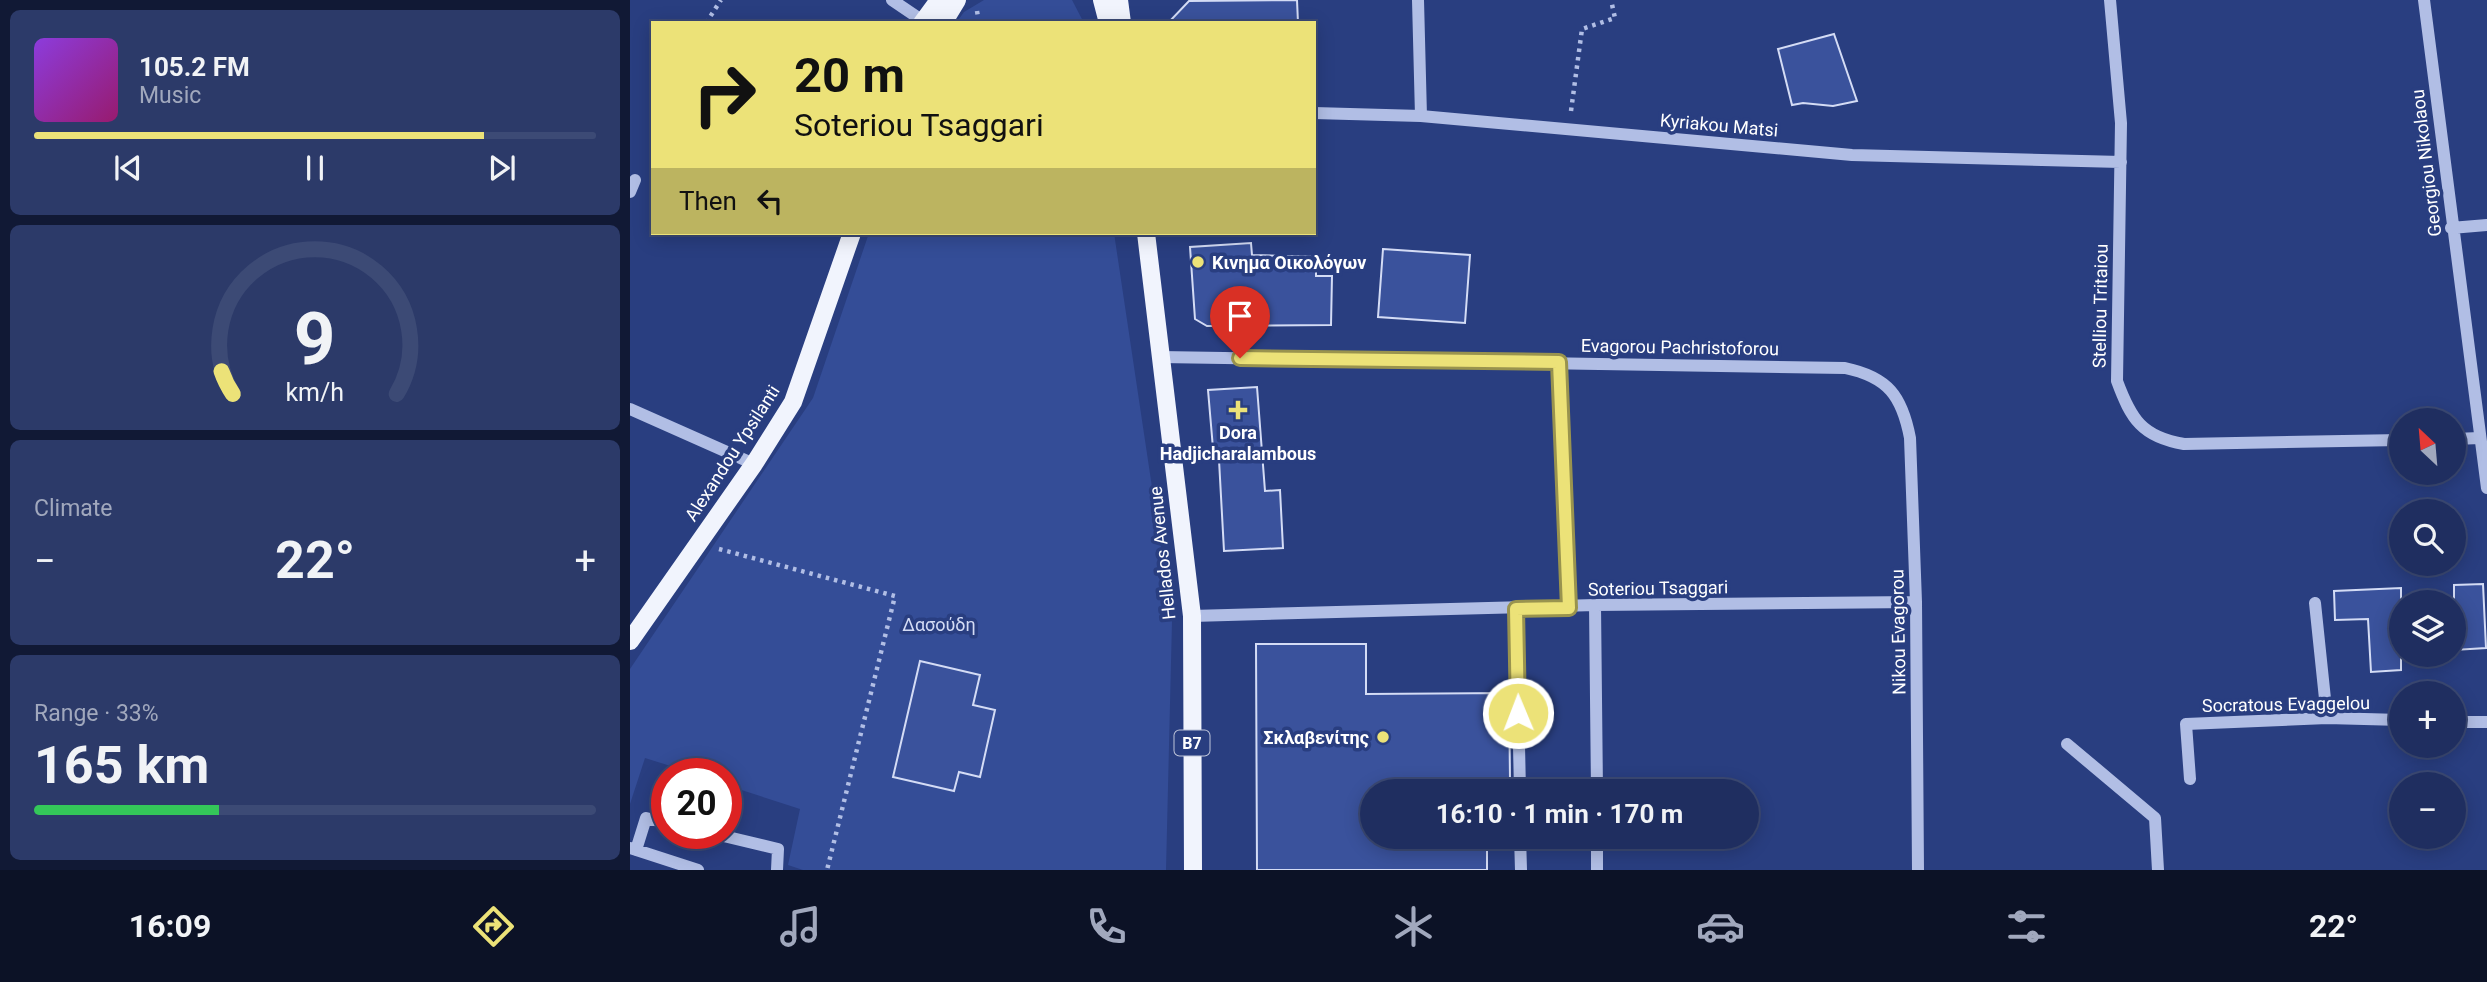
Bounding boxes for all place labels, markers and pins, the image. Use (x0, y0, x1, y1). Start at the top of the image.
place label: Κινημα Οικολόγων (1212, 252, 1366, 273)
marker: Κινημα Οικολόγων (1190, 254, 1206, 270)
pin (1210, 286, 1270, 358)
marker: Dora Hadjicharalambous (1230, 402, 1246, 418)
place label: Dora Hadjicharalambous (1160, 422, 1316, 464)
place label: Σκλαβενίτης (1263, 727, 1369, 748)
marker: Σκλαβενίτης (1375, 729, 1391, 745)

